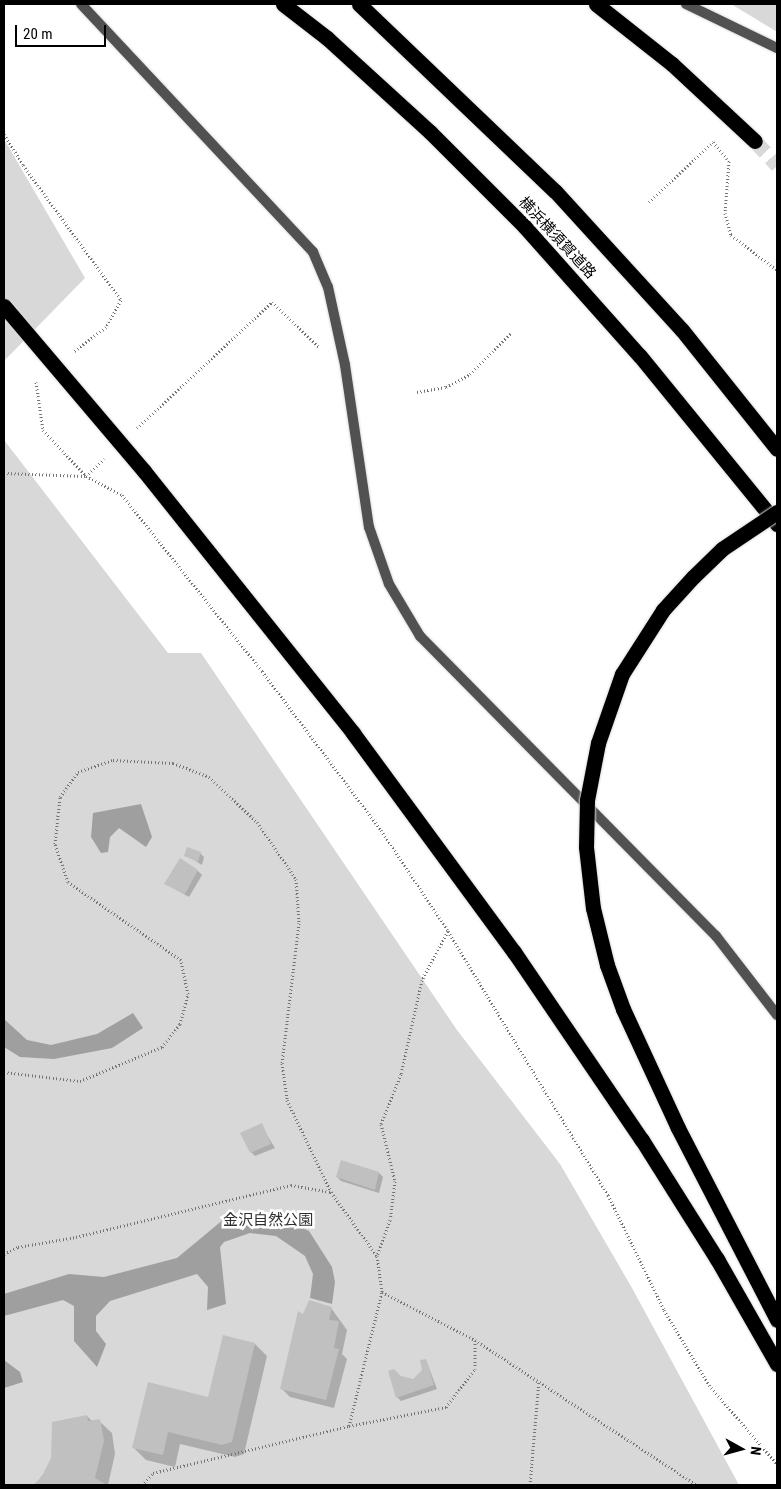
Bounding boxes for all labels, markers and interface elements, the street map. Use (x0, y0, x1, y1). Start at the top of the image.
scale bar (18, 15, 109, 47)
text: 20 m (23, 25, 53, 43)
street label: 横浜横須賀道路 (515, 193, 599, 283)
park label: 金沢自然公園 (223, 1212, 313, 1230)
north arrow (716, 1424, 766, 1474)
text: N (747, 1446, 764, 1456)

